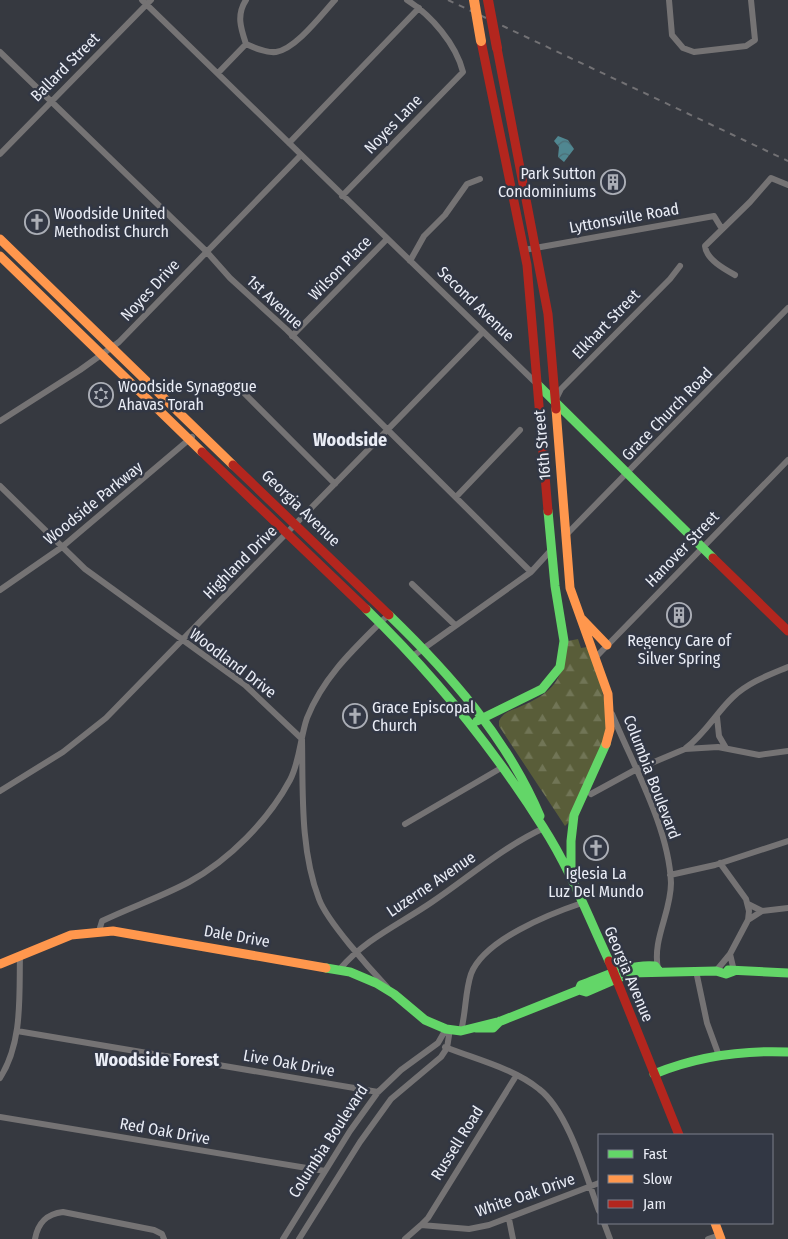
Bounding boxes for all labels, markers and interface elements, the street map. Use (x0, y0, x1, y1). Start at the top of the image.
street label: Ballard Street (27, 28, 104, 105)
street label: Noyes Lane (360, 90, 426, 158)
place label: Park Sutton Condominiums (498, 164, 596, 201)
building icon: Park Sutton Condominiums (600, 169, 626, 195)
street label: Lyttonsville Road (568, 199, 680, 237)
place label: Woodside United Methodist Church (54, 204, 169, 241)
church icon: Woodside United Methodist Church (24, 209, 50, 235)
street label: Wilson Place (305, 232, 375, 304)
street label: Noyes Drive (117, 255, 183, 325)
street label: Second Avenue (434, 263, 519, 346)
street label: 1st Avenue (243, 271, 307, 333)
street label: Elkhart Street (568, 285, 644, 363)
street label: Grace Church Road (618, 363, 716, 465)
place label: Woodside Synagogue Ahavas Torah (118, 377, 257, 414)
synagogue icon: Woodside Synagogue Ahavas Torah (88, 382, 114, 408)
street label: 16th Street (529, 408, 555, 481)
district label: Woodside (313, 429, 387, 451)
street label: Woodside Parkway (40, 457, 147, 549)
street label: Georgia Avenue (258, 466, 344, 550)
street label: Hanover Street (641, 507, 723, 591)
street label: Highland Drive (199, 521, 281, 603)
building icon: Regency Care of Silver Spring (666, 602, 692, 628)
street label: Woodland Drive (186, 624, 280, 702)
place label: Regency Care of Silver Spring (627, 631, 732, 668)
place label: Grace Episcopal Church (372, 698, 474, 735)
church icon: Grace Episcopal Church (342, 703, 368, 729)
street label: Columbia Boulevard (620, 712, 684, 842)
church icon: Iglesia La Luz Del Mundo (583, 835, 609, 861)
street label: Luzerne Avenue (383, 847, 479, 921)
place label: Iglesia La Luz Del Mundo (548, 864, 644, 901)
street label: Dale Drive (203, 921, 271, 951)
street label: Georgia Avenue (600, 923, 658, 1025)
street label: Live Oak Drive (242, 1046, 336, 1080)
district label: Woodside Forest (95, 1049, 220, 1071)
street label: Columbia Boulevard (284, 1081, 372, 1201)
street label: Russell Road (427, 1102, 487, 1184)
street label: Red Oak Drive (118, 1114, 212, 1148)
legend (598, 1134, 773, 1224)
text: Fast (643, 1145, 667, 1163)
street label: White Oak Drive (473, 1169, 577, 1221)
text: Slow (643, 1170, 672, 1188)
text: Jam (643, 1195, 666, 1213)

